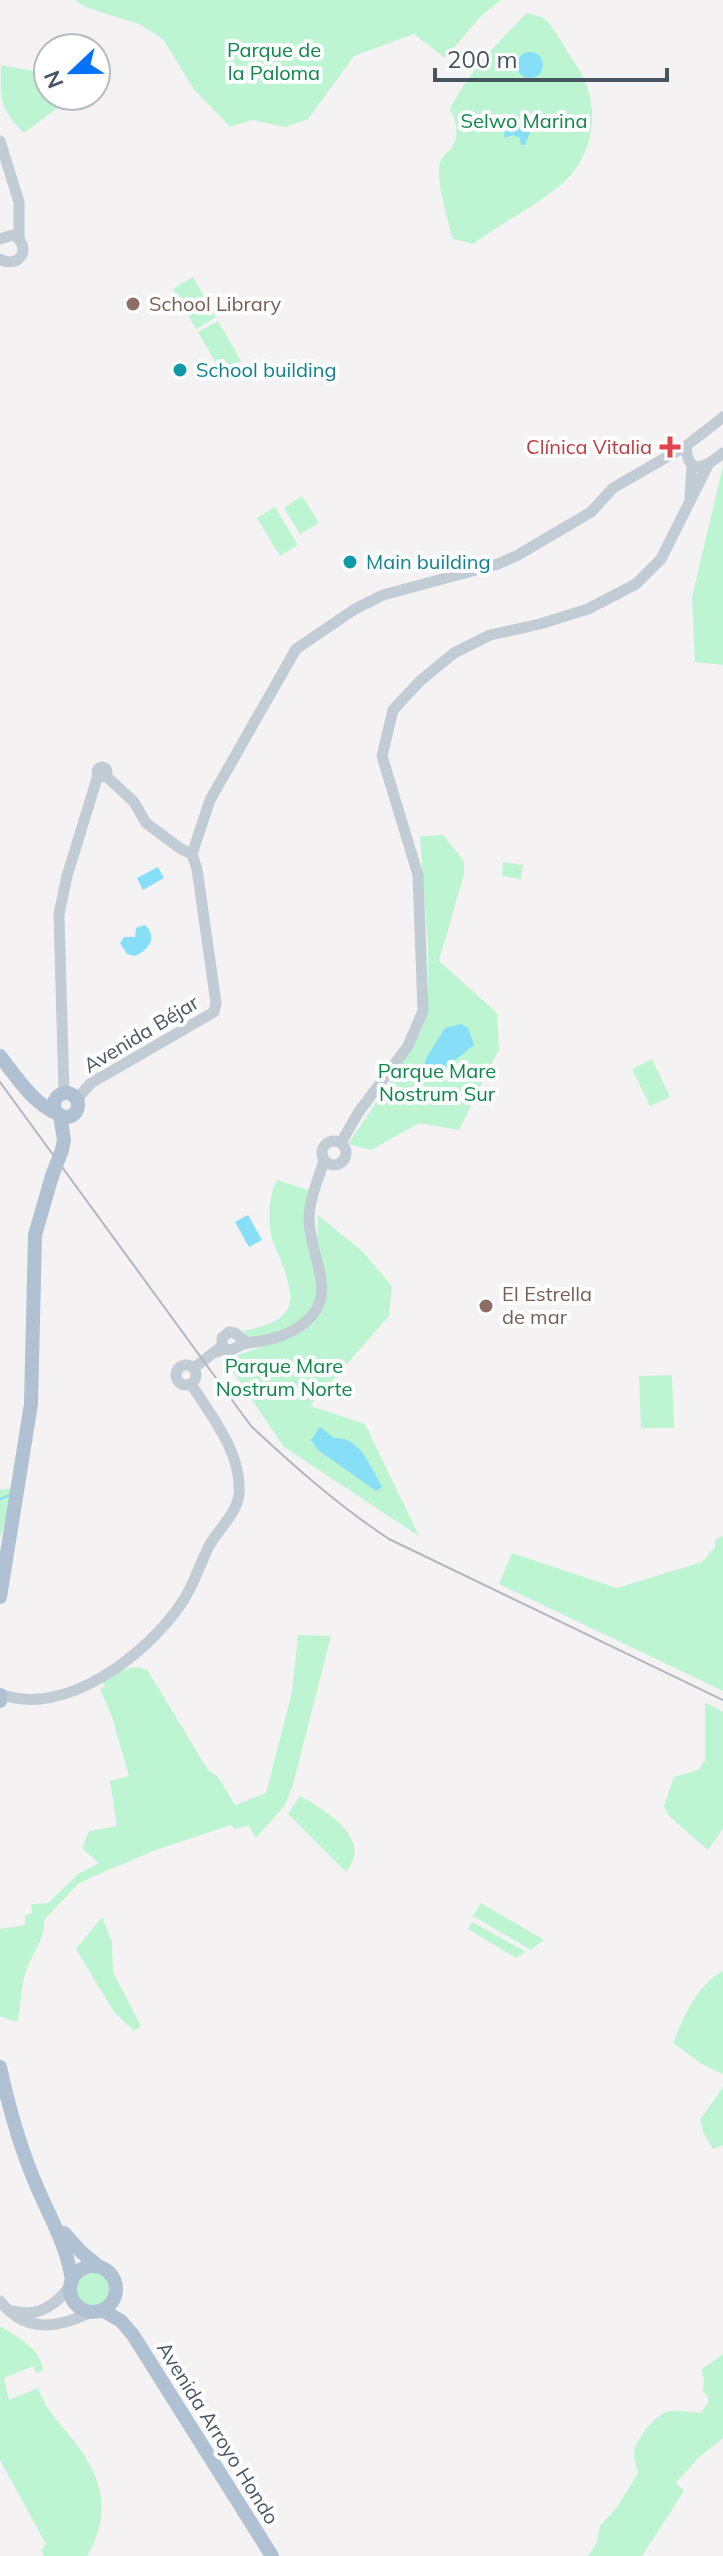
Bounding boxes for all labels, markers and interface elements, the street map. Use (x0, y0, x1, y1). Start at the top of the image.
north arrow (32, 32, 112, 112)
scale bar (435, 32, 667, 82)
park label: Parque de la Paloma (227, 37, 321, 85)
text: 200 m (447, 44, 518, 74)
text: N (37, 67, 70, 92)
park label: Selwo Marina (461, 108, 587, 133)
place label: School Library (149, 291, 282, 316)
marker: School Library (124, 295, 142, 313)
place label: School building (196, 357, 337, 382)
marker: School building (171, 361, 189, 379)
place label: Clínica Vitalia (526, 434, 652, 459)
marker: Clínica Vitalia (659, 436, 681, 458)
place label: Main building (366, 549, 490, 574)
marker: Main building (341, 553, 359, 571)
street label: Avenida Béjar (79, 989, 203, 1078)
park label: Parque Mare Nostrum Sur (378, 1058, 496, 1106)
place label: EI Estrella de mar (502, 1281, 592, 1329)
marker: EI Estrella de mar (477, 1297, 495, 1315)
park label: Parque Mare Nostrum Norte (216, 1353, 352, 1401)
street label: Avenida Arroyo Hondo (152, 2337, 285, 2529)

